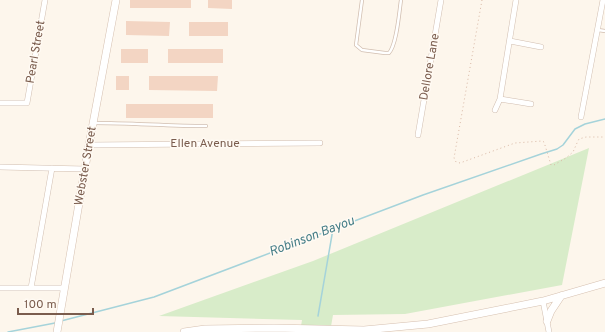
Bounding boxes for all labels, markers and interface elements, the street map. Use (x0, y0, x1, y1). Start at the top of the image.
street label: Pearl Street (23, 19, 49, 85)
street label: Dellore Lane (416, 32, 444, 102)
street label: Webster Street (71, 125, 101, 207)
street label: Ellen Avenue (170, 136, 240, 152)
water label: Robinson Bayou (267, 213, 358, 261)
scale bar (18, 290, 93, 316)
text: 100 m (24, 297, 57, 313)

